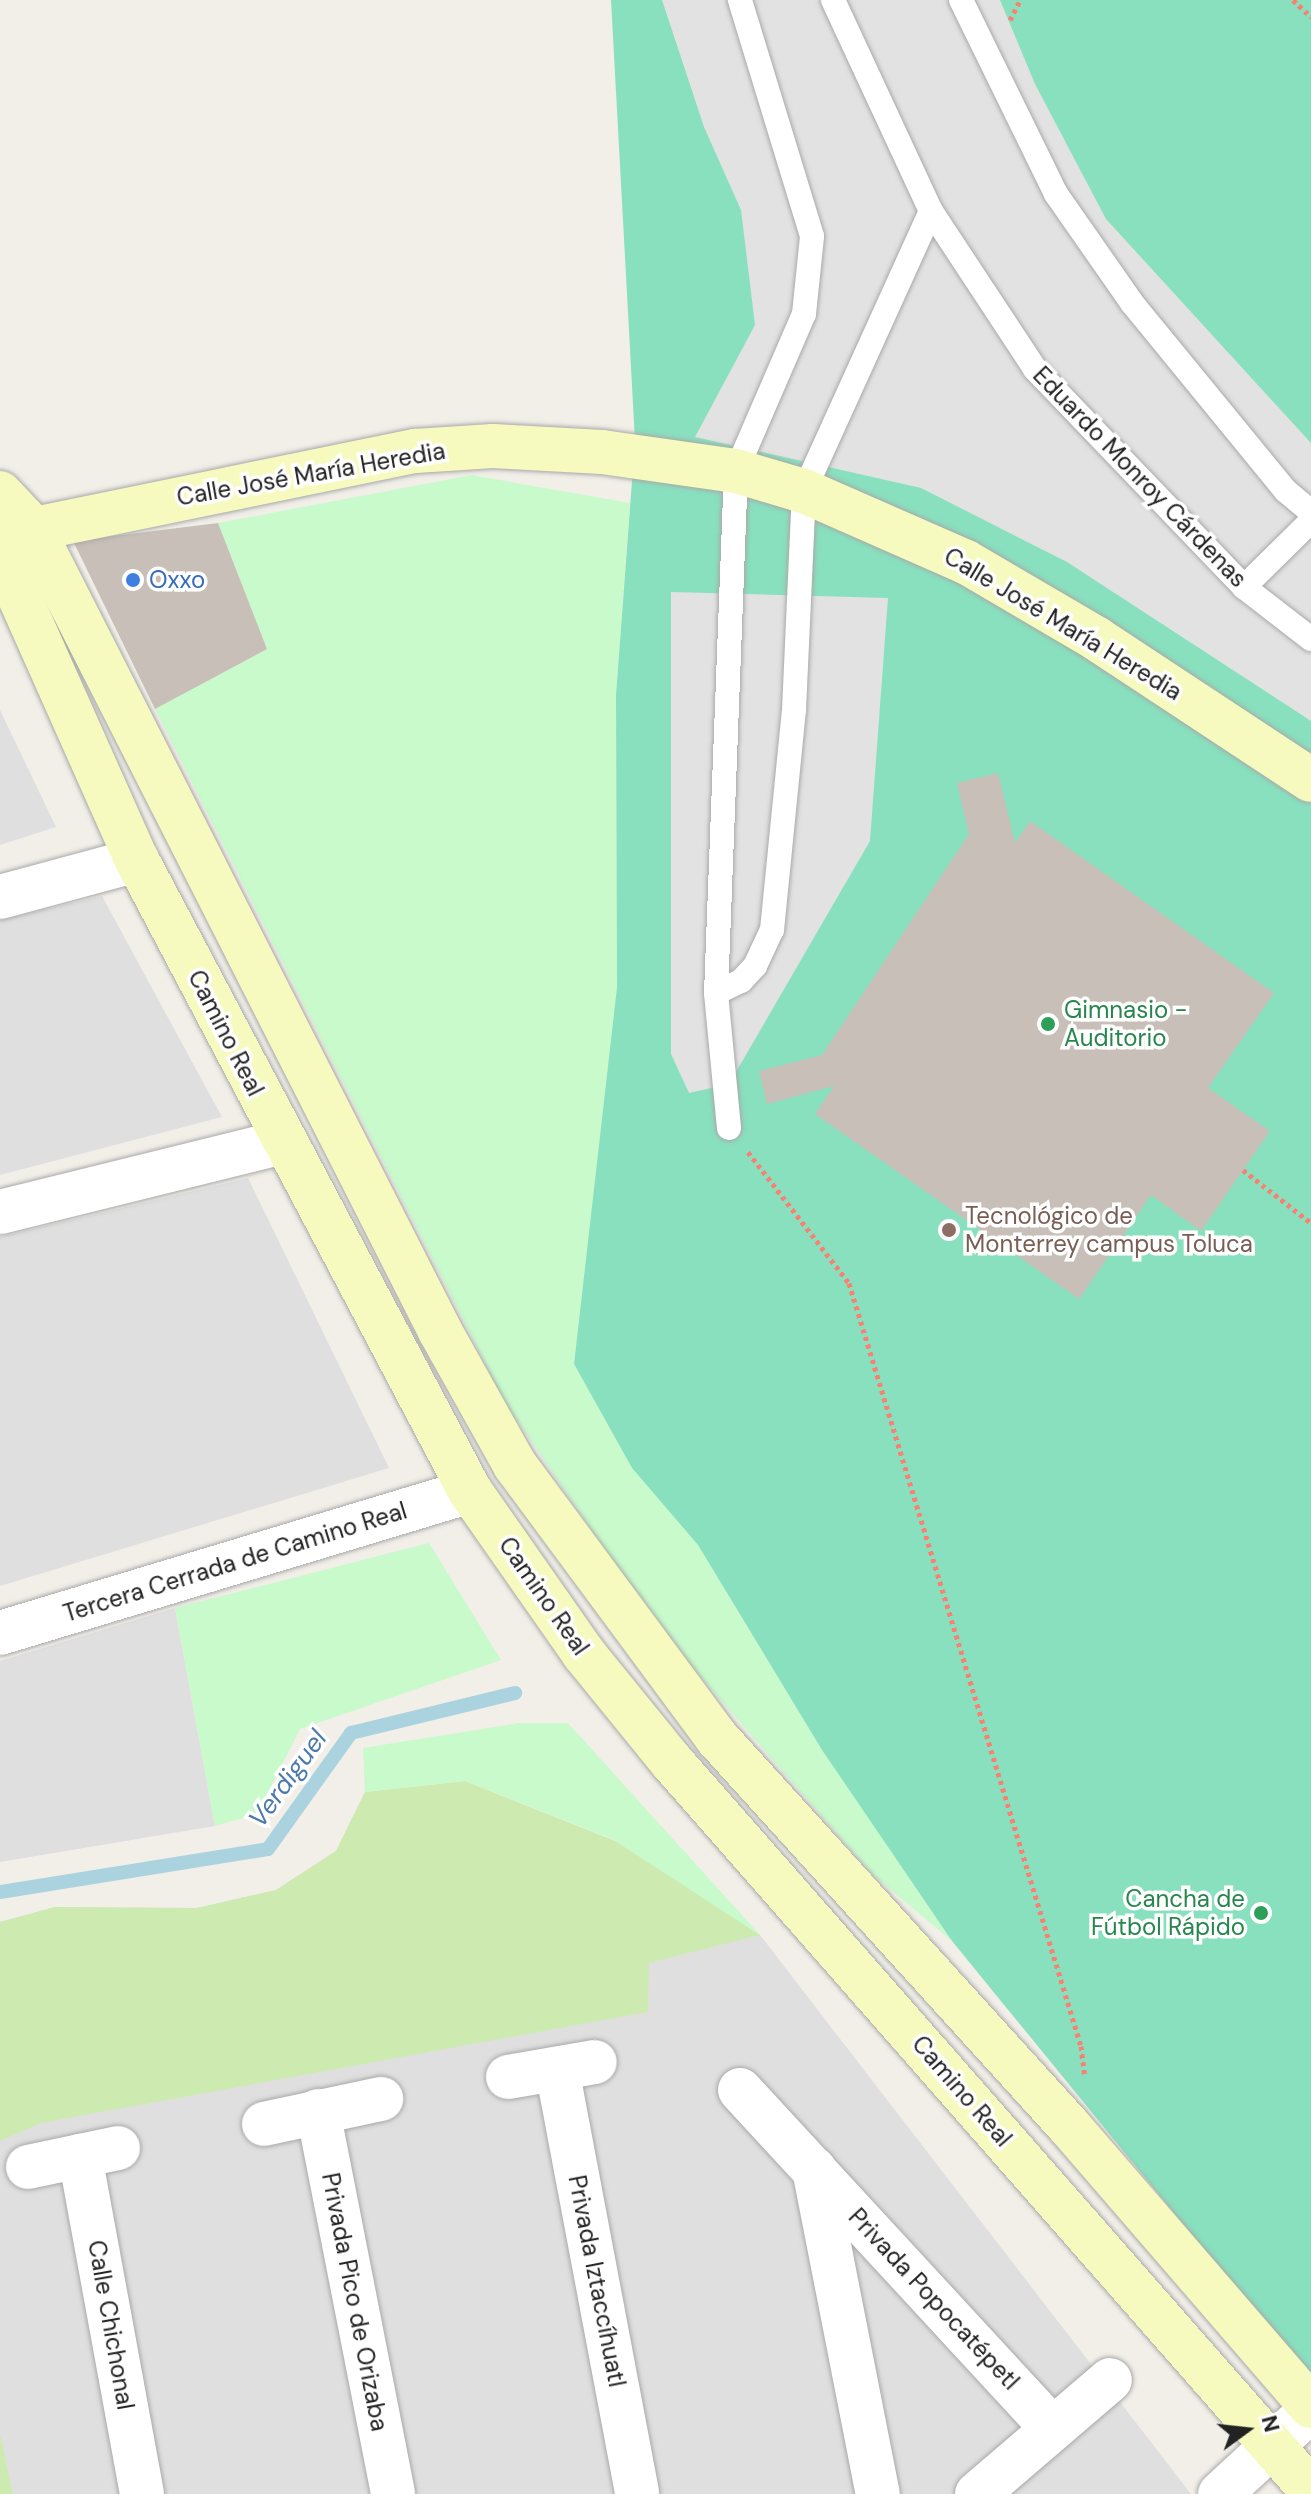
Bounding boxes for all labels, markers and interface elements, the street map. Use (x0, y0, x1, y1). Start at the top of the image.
street label: Eduardo Monroy Cárdenas (1027, 361, 1253, 593)
street label: Calle José María Heredia (175, 436, 447, 512)
street label: Calle José María Heredia (939, 542, 1187, 706)
place label: Oxxo (149, 566, 205, 594)
marker: Oxxo (124, 571, 142, 589)
street label: Camino Real (182, 965, 270, 1101)
place label: Gimnasio - Auditorio (1064, 996, 1188, 1052)
marker: Gimnasio - Auditorio (1039, 1015, 1057, 1033)
place label: Tecnológico de Monterrey campus Toluca (965, 1202, 1253, 1258)
marker: Tecnológico de Monterrey campus Toluca (940, 1221, 958, 1239)
street label: Tercera Cerrada de Camino Real (60, 1496, 410, 1628)
street label: Camino Real (493, 1531, 595, 1661)
water label: Verdiguel (242, 1724, 334, 1834)
place label: Cancha de Fútbol Rápido (1091, 1885, 1245, 1941)
marker: Cancha de Fútbol Rápido (1252, 1904, 1270, 1922)
street label: Camino Real (906, 2030, 1018, 2152)
street label: Privada Pico de Orizaba (316, 2170, 394, 2434)
street label: Privada Iztaccíhuatl (562, 2173, 632, 2389)
street label: Privada Popocatépetl (843, 2203, 1025, 2395)
street label: Calle Chichonal (82, 2238, 140, 2412)
north arrow (1207, 2390, 1287, 2470)
text: N (1255, 2412, 1287, 2435)

